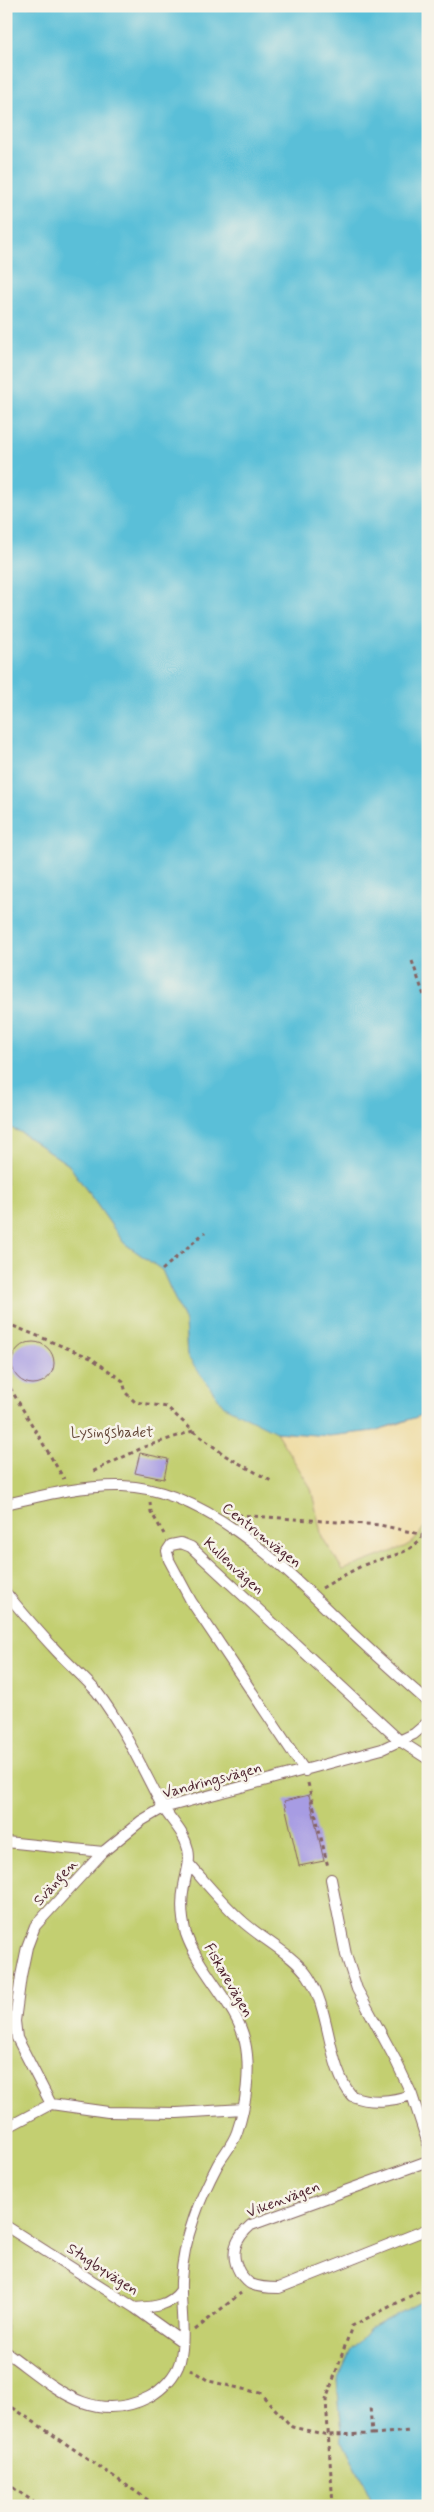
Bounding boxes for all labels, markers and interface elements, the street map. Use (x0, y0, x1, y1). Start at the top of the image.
park label: Lysingsbadet (71, 1423, 153, 1444)
street label: Centrumvägen (218, 1499, 305, 1573)
street label: Kullenvägen (199, 1533, 268, 1600)
street label: Vandringsvägen (160, 1758, 264, 1805)
street label: Svängen (29, 1855, 83, 1911)
street label: Fiskarevägen (199, 1940, 257, 2021)
street label: Vikenvägen (244, 2177, 323, 2223)
street label: Stugbyvägen (63, 2239, 142, 2301)

